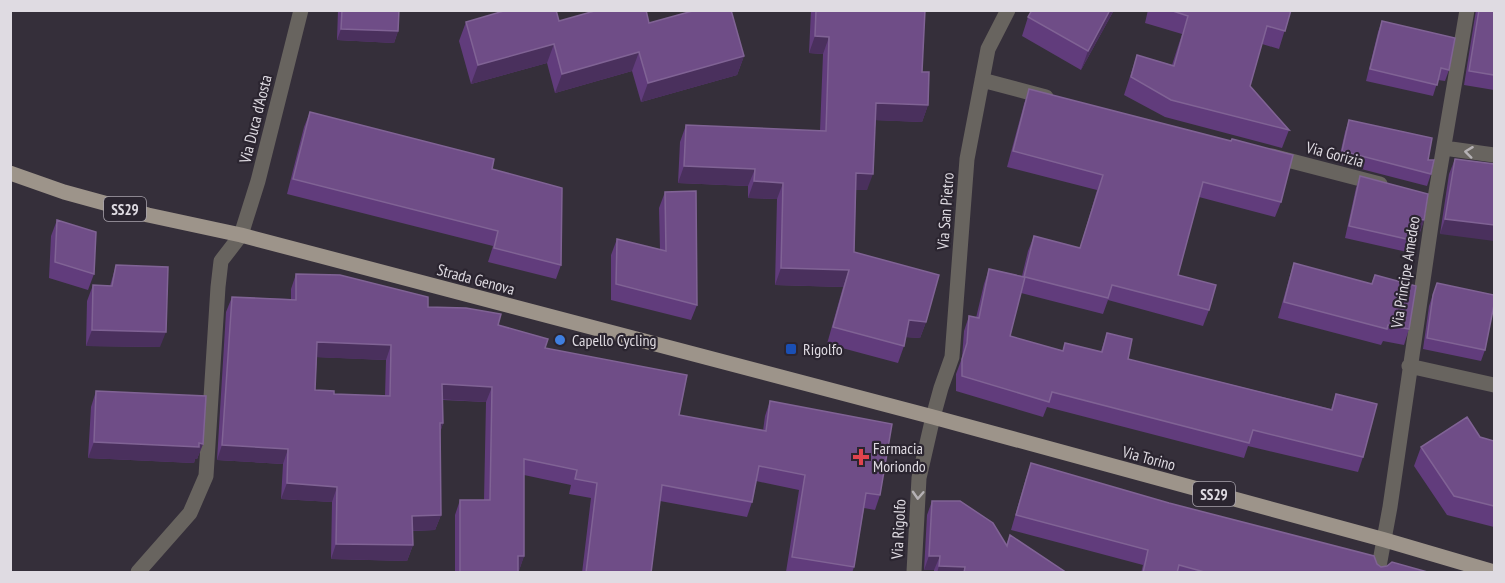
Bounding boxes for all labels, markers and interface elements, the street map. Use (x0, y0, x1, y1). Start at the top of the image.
street label: Via Duca d'Aosta (234, 73, 276, 166)
street label: Via Gorizia (1303, 136, 1366, 171)
one-way arrow (1465, 146, 1474, 158)
street label: Via San Pietro (932, 172, 958, 251)
road number: SS29 (104, 197, 146, 221)
street label: Via Principe Amedeo (1386, 215, 1424, 330)
street label: Strada Genova (435, 259, 517, 299)
place label: Capello Cycling (572, 330, 656, 350)
marker: Capello Cycling (553, 333, 567, 347)
place label: Rigolfo (803, 339, 843, 359)
marker: Rigolfo (784, 342, 798, 356)
place label: Farmacia Moriondo (873, 438, 926, 476)
street label: Via Torino (1119, 441, 1178, 475)
marker: Farmacia Moriondo (854, 450, 868, 464)
road number: SS29 (1193, 482, 1235, 506)
one-way arrow (911, 491, 924, 500)
street label: Via Rigolfo (886, 498, 910, 561)

